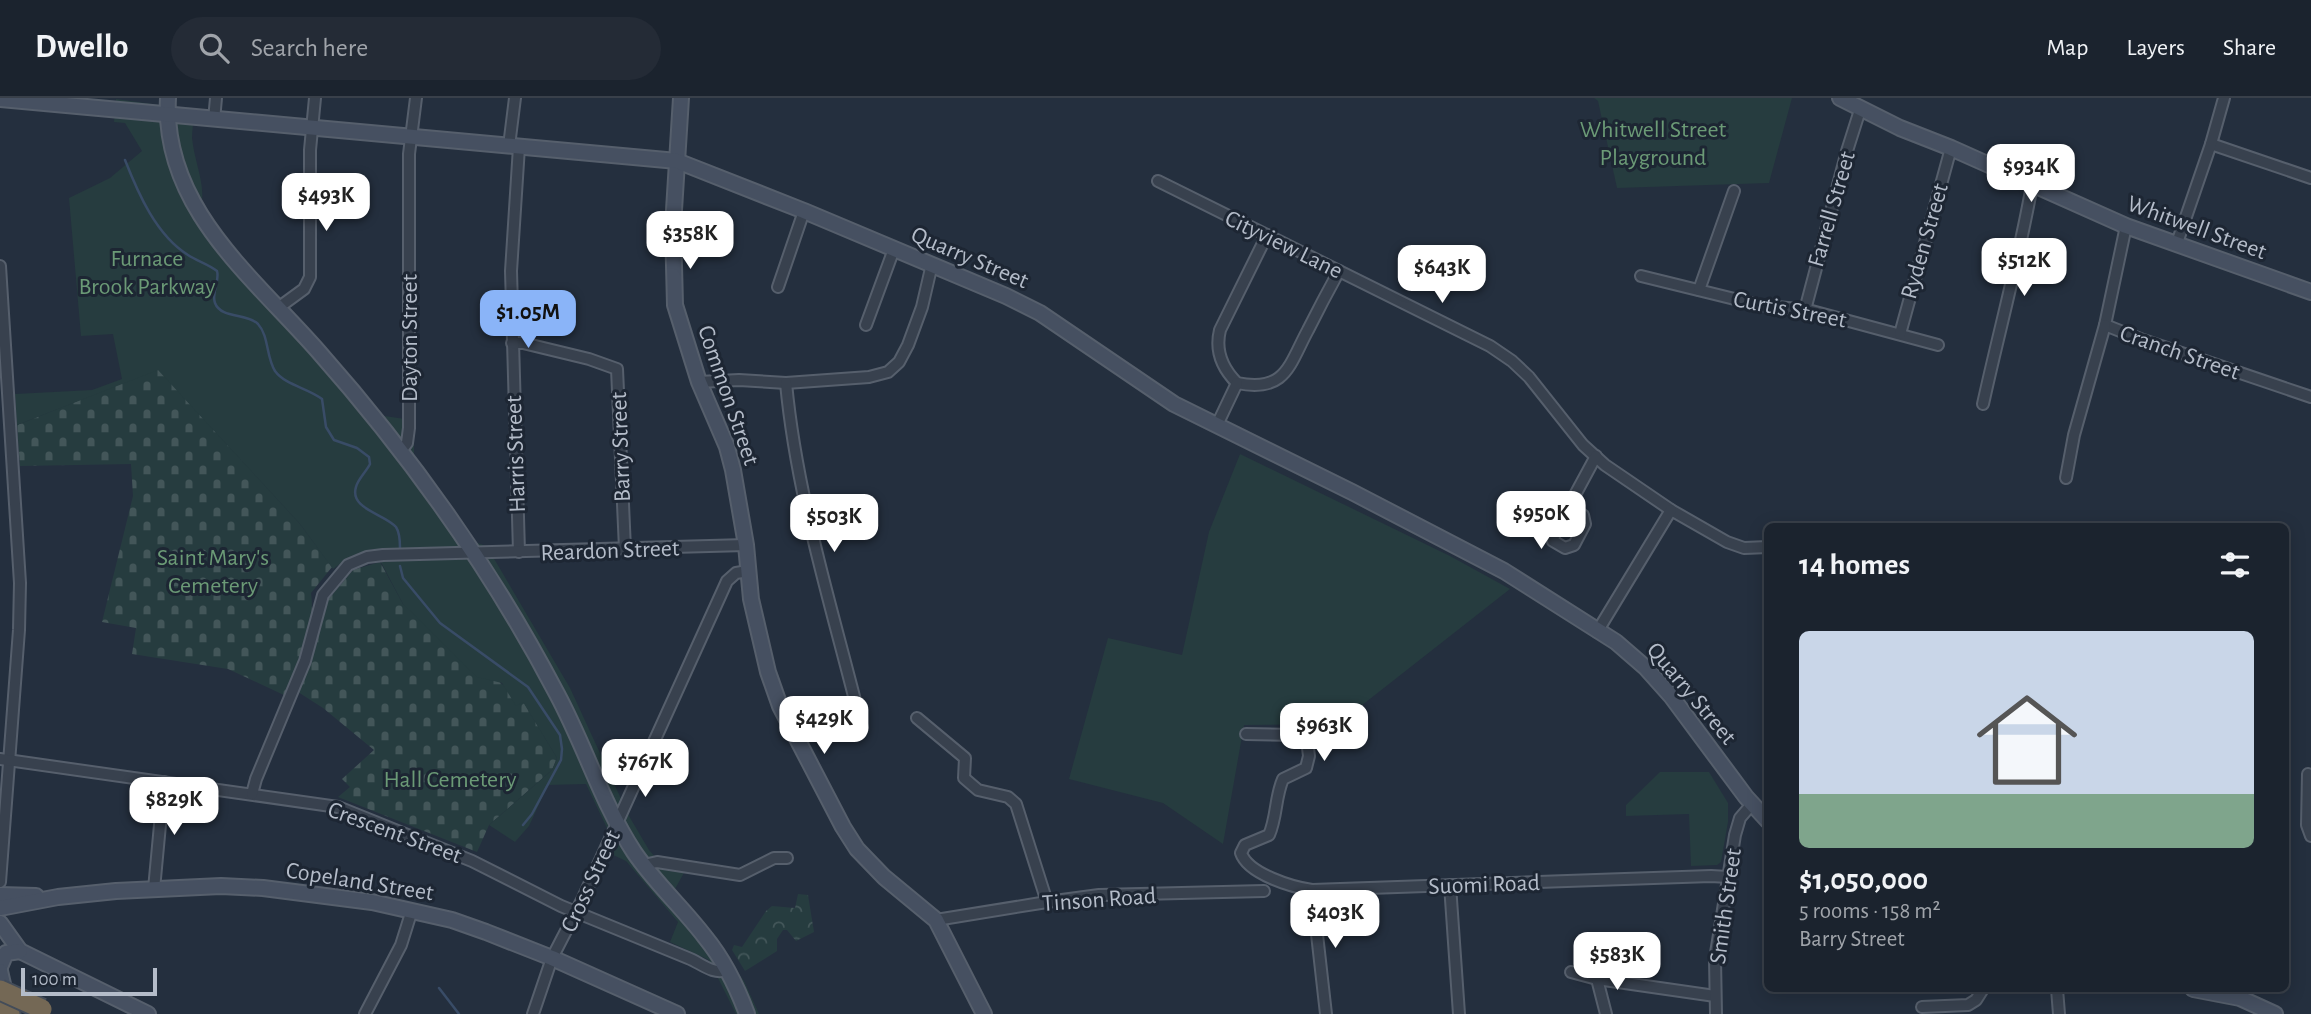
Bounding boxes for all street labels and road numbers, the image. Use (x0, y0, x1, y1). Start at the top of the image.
street label: Farrell Street (1804, 148, 1860, 270)
street label: Ryden Street (1897, 180, 1953, 302)
street label: Whitwell Street (2124, 192, 2270, 264)
street label: Cityview Lane (1221, 206, 1346, 284)
street label: Quarry Street (907, 222, 1032, 294)
street label: Dayton Street (398, 274, 422, 402)
street label: Curtis Street (1731, 287, 1849, 333)
street label: Cranch Street (2117, 321, 2243, 385)
street label: Common Street (693, 322, 763, 469)
street label: Barry Street (607, 391, 635, 502)
street label: Harris Street (502, 395, 530, 513)
street label: Reardon Street (540, 537, 680, 565)
street label: Quarry Street (1642, 638, 1741, 749)
street label: Crescent Street (325, 798, 465, 868)
street label: Cross Street (557, 826, 625, 936)
street label: Smith Street (1706, 846, 1746, 966)
street label: Copeland Street (284, 858, 436, 906)
street label: Suomi Road (1428, 871, 1540, 899)
street label: Tinson Road (1041, 884, 1157, 916)

